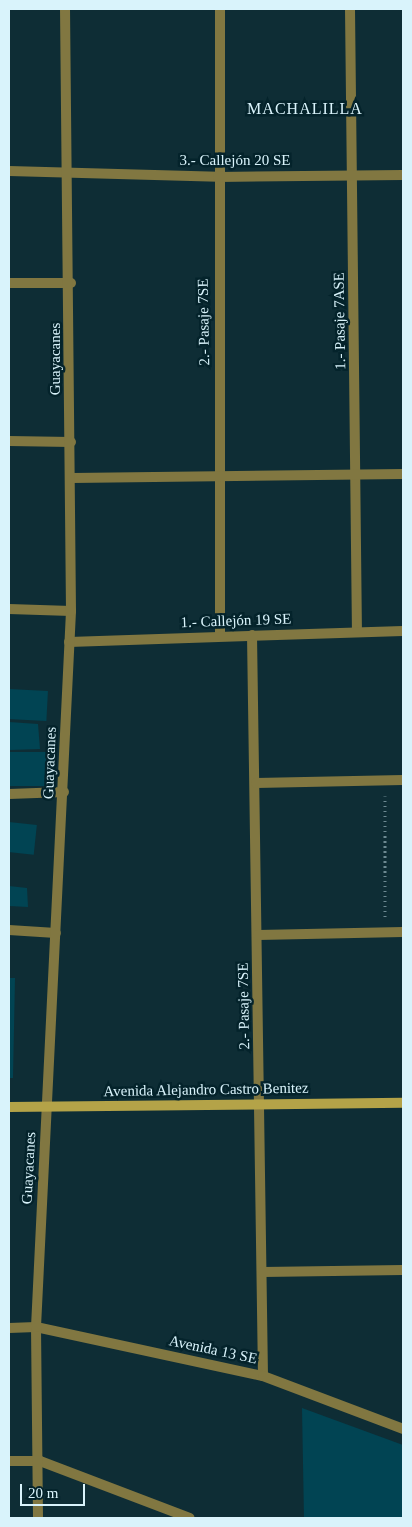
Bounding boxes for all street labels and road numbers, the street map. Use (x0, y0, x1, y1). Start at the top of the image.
street label: 3.- Callejón 20 SE (180, 152, 290, 170)
street label: 1.- Pasaje 7ASE (330, 272, 350, 370)
street label: 2.- Pasaje 7SE (194, 278, 214, 366)
street label: Guayacanes (47, 323, 65, 395)
street label: 1.- Callejón 19 SE (180, 610, 292, 632)
street label: Guayacanes (40, 726, 60, 800)
street label: 2.- Pasaje 7SE (234, 962, 254, 1050)
street label: Avenida Alejandro Castro Benitez (103, 1079, 309, 1101)
street label: Guayacanes (18, 1131, 40, 1205)
street label: Avenida 13 SE (167, 1332, 259, 1368)

